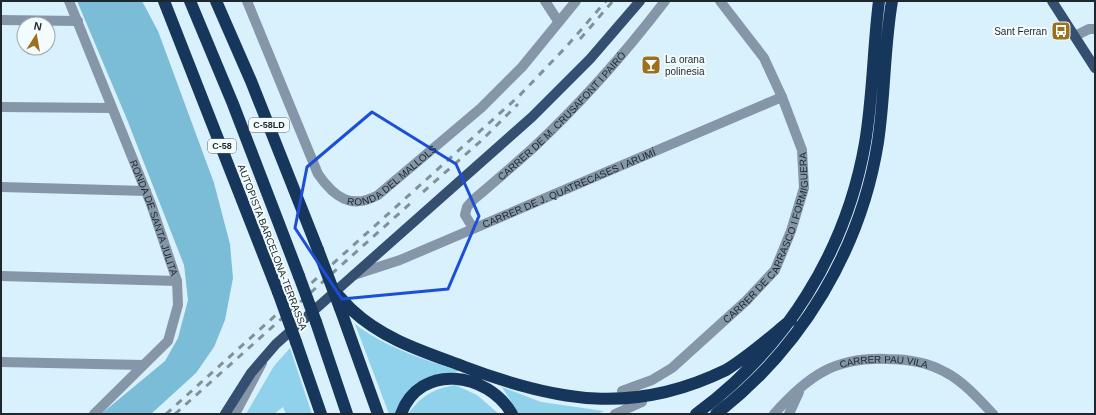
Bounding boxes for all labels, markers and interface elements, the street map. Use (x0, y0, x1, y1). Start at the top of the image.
north arrow (16, 16, 56, 56)
text: N (33, 20, 43, 33)
bus stop icon: Sant Ferran (1050, 20, 1072, 42)
place label: Sant Ferran (994, 26, 1047, 37)
street label: CARRER DE M. CRUSAFONT I PAIRÓ (496, 49, 628, 182)
bar icon: La orana polinesia (640, 54, 662, 76)
place label: La orana polinesia (665, 54, 705, 77)
road number: C-58LD (249, 118, 289, 132)
road number: C-58 (208, 139, 236, 153)
street label: RONDA DEL MALLOLS (346, 143, 439, 208)
street label: CARRER DE J. QUATRECASES I ARUMÍ (481, 146, 658, 230)
street label: CARRER DE CARRASCO I FORMIGUERA (721, 152, 810, 325)
street label: RONDA DE SANTA JULITA (128, 158, 180, 278)
street label: AUTOPISTA BARCELONA-TERRASSA (236, 163, 309, 332)
street label: CARRER PAU VILA (838, 354, 930, 371)

